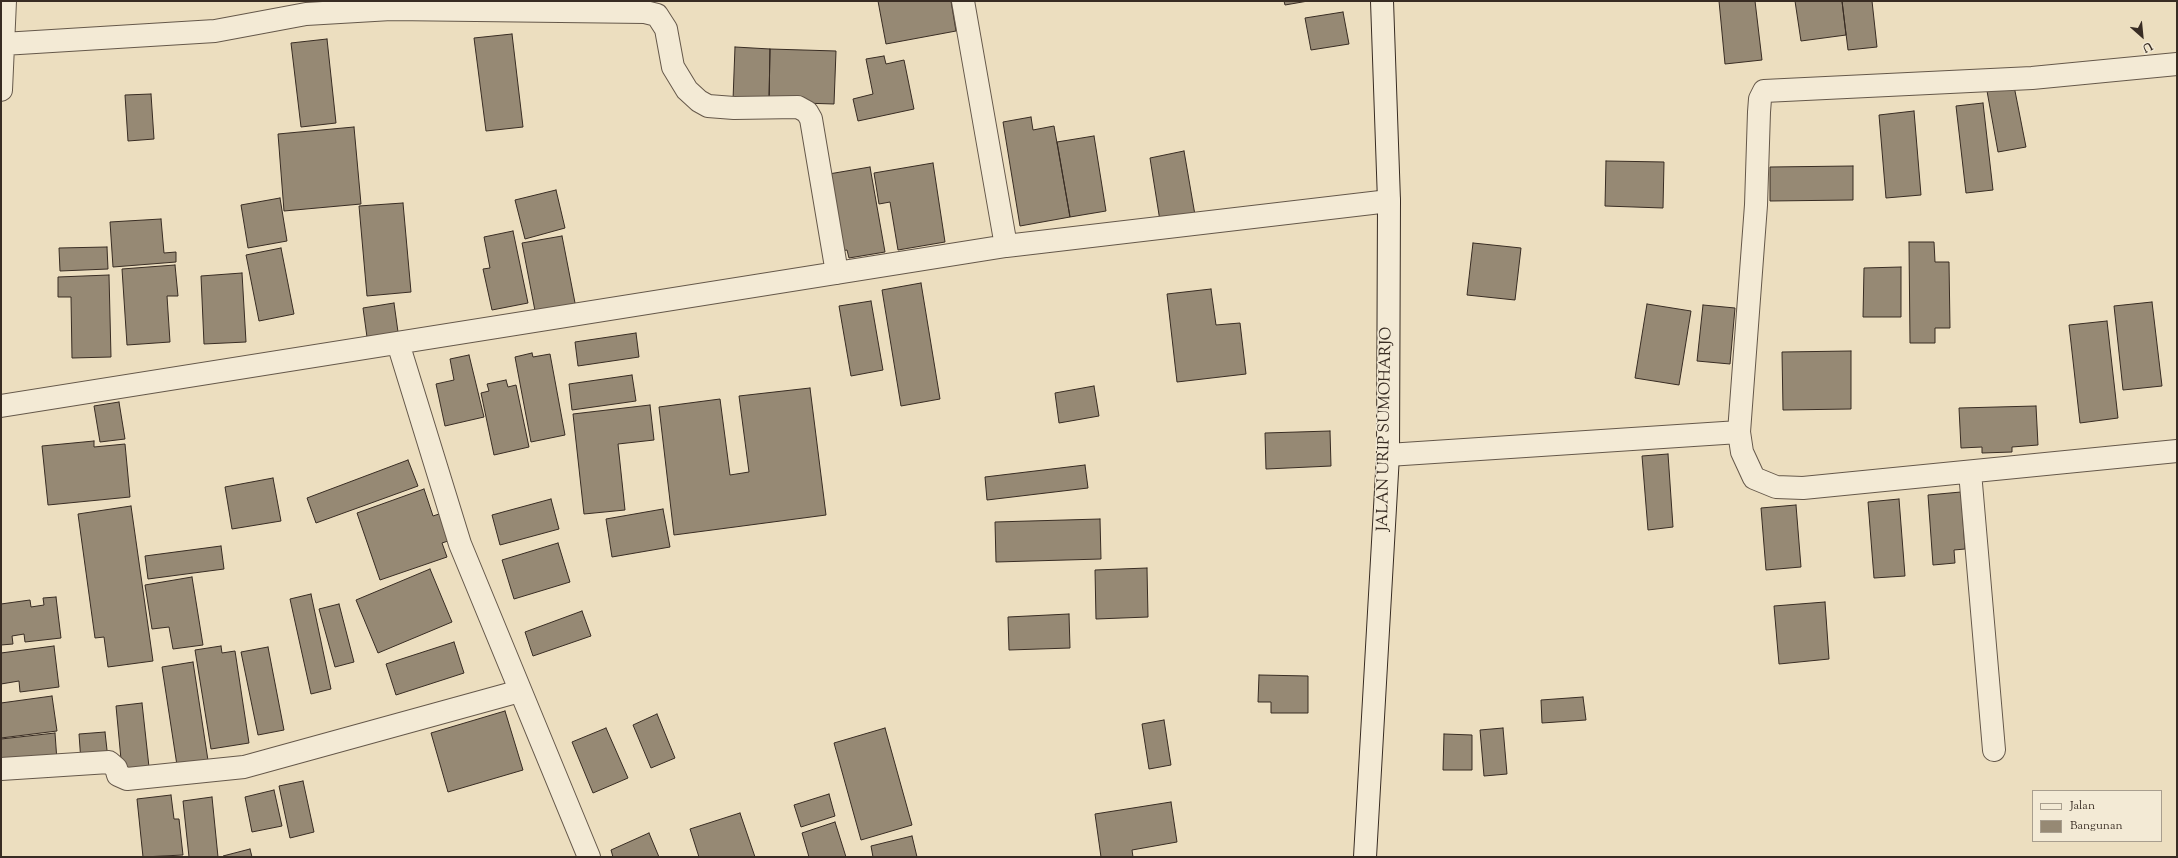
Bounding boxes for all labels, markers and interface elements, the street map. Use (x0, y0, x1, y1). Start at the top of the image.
north arrow (2122, 16, 2162, 56)
text: U (2140, 38, 2155, 56)
street label: JALAN URIP SUMOHARJO (1375, 327, 1397, 531)
legend (2032, 790, 2162, 842)
text: Jalan (2070, 797, 2095, 815)
text: Bangunan (2070, 817, 2123, 835)

